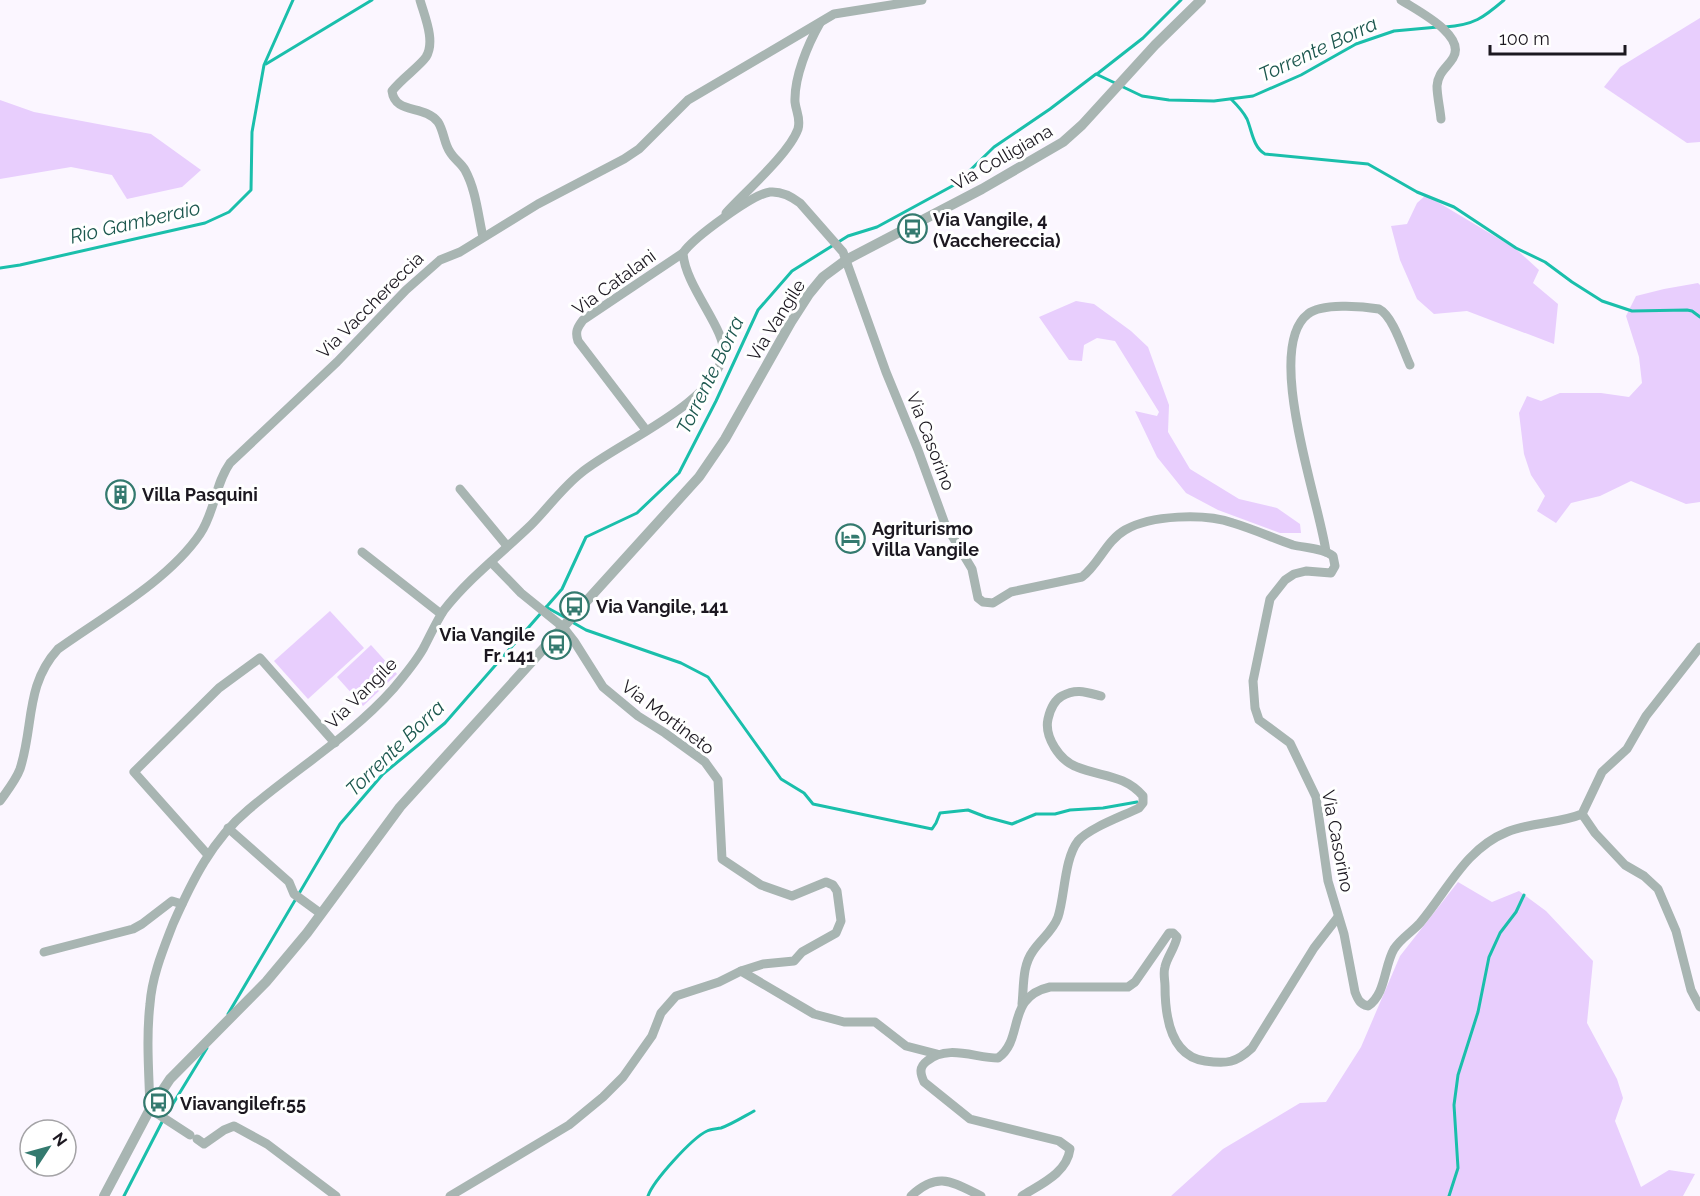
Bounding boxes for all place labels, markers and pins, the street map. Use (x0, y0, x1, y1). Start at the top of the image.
place label: Via Vangile, 4 (Vacchereccia) (933, 209, 1060, 251)
bus stop icon: Via Vangile, 4 (Vacchereccia) (896, 213, 928, 245)
building icon: Villa Pasquini (105, 478, 137, 510)
place label: Villa Pasquini (142, 484, 258, 505)
place label: Agriturismo Villa Vangile (872, 518, 979, 560)
hotel icon: Agriturismo Villa Vangile (835, 522, 867, 554)
bus stop icon: Via Vangile, 141 (559, 590, 591, 622)
place label: Via Vangile, 141 (596, 596, 728, 617)
place label: Via Vangile Fr. 141 (439, 624, 535, 666)
bus stop icon: Via Vangile Fr. 141 (540, 628, 572, 660)
bus stop icon: Viavangilefr.55 (143, 1087, 175, 1119)
place label: Viavangilefr.55 (180, 1093, 306, 1114)

